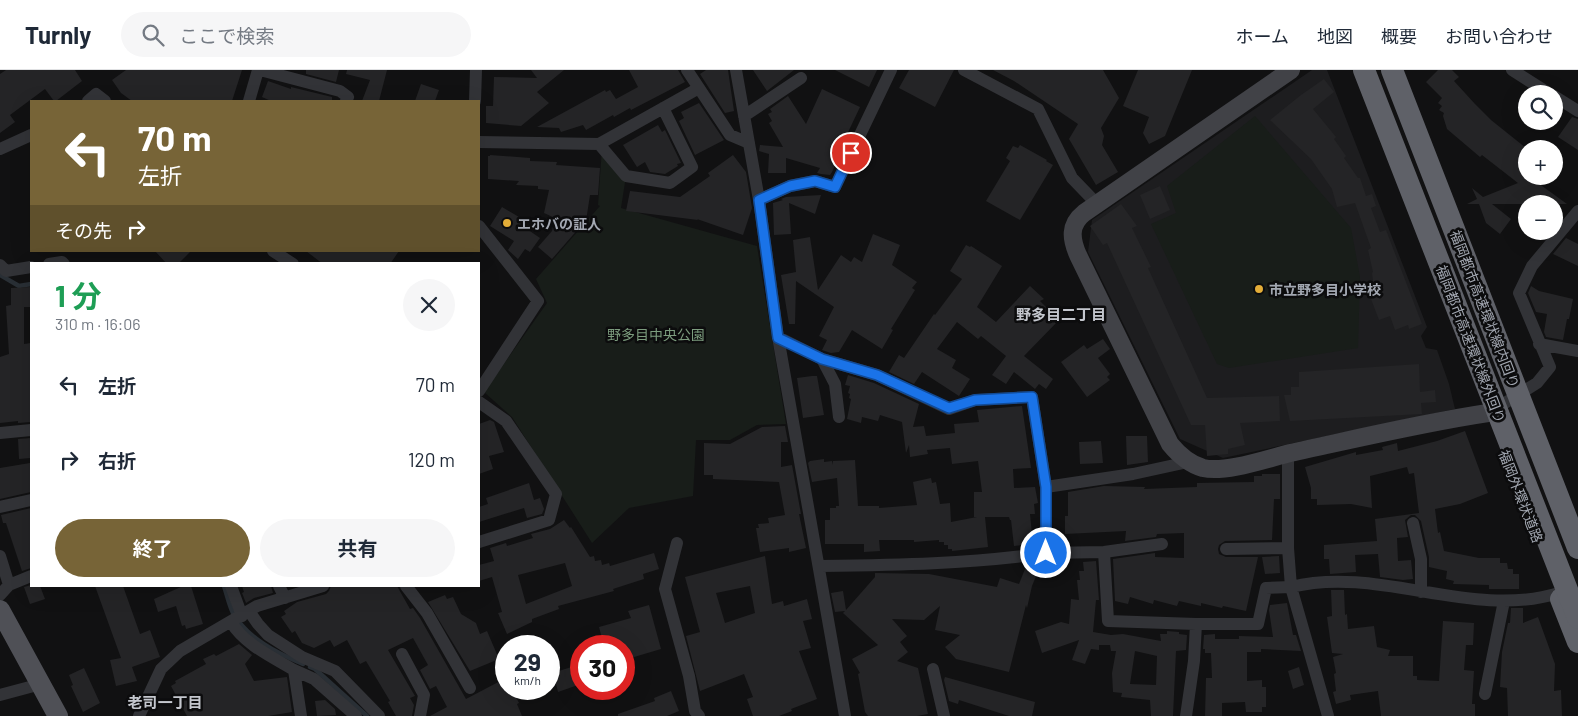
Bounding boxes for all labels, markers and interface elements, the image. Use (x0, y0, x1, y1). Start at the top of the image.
search box (121, 12, 471, 57)
text: Turnly (25, 20, 91, 49)
icon: search (139, 21, 167, 49)
text: ここで検索 (179, 24, 274, 47)
text: ホーム (1236, 25, 1289, 47)
text: 地図 (1317, 25, 1353, 47)
text: 概要 (1381, 25, 1417, 47)
text: お問い合わせ (1445, 25, 1553, 47)
map controls (1518, 85, 1563, 240)
button: search (1518, 85, 1563, 130)
text: 70 m (138, 116, 212, 158)
icon: left (55, 120, 120, 185)
pin (830, 132, 872, 174)
icon: arrive (837, 139, 865, 167)
button: + (1518, 140, 1563, 185)
text: 左折 (138, 162, 182, 188)
button: − (1518, 195, 1563, 240)
icon: right (122, 215, 150, 243)
place label: エホバの証人 (517, 215, 601, 232)
marker: エホバの証人 (501, 217, 513, 229)
text: その先 (55, 219, 112, 242)
street label: 福岡都市高速環状線内回り (1447, 228, 1523, 390)
street label: 福岡都市高速環状線外回り (1433, 263, 1509, 425)
text: 1 分 (55, 277, 102, 313)
button: close (403, 279, 455, 331)
place label: 市立野多目小学校 (1269, 281, 1381, 298)
marker: 市立野多目小学校 (1253, 283, 1265, 295)
district label: 野多目二丁目 (1016, 305, 1106, 323)
text: 310 m · 16:06 (55, 314, 141, 333)
park label: 野多目中央公園 (607, 326, 705, 343)
icon: left (55, 371, 83, 399)
text: 70 m (416, 373, 455, 396)
text: 左折 (98, 374, 136, 397)
icon: right (55, 446, 83, 474)
street label: 福岡外環状道路 (1496, 447, 1546, 545)
text: 120 m (408, 448, 455, 471)
text: 右折 (98, 449, 136, 472)
button: 終了 (55, 519, 250, 577)
button: 共有 (260, 519, 455, 577)
position arrow (1019, 526, 1071, 578)
speed limit sign: 30 (570, 635, 635, 700)
text: 29 (514, 646, 541, 676)
text: km/h (514, 673, 541, 687)
district label: 老司一丁目 (127, 693, 203, 711)

